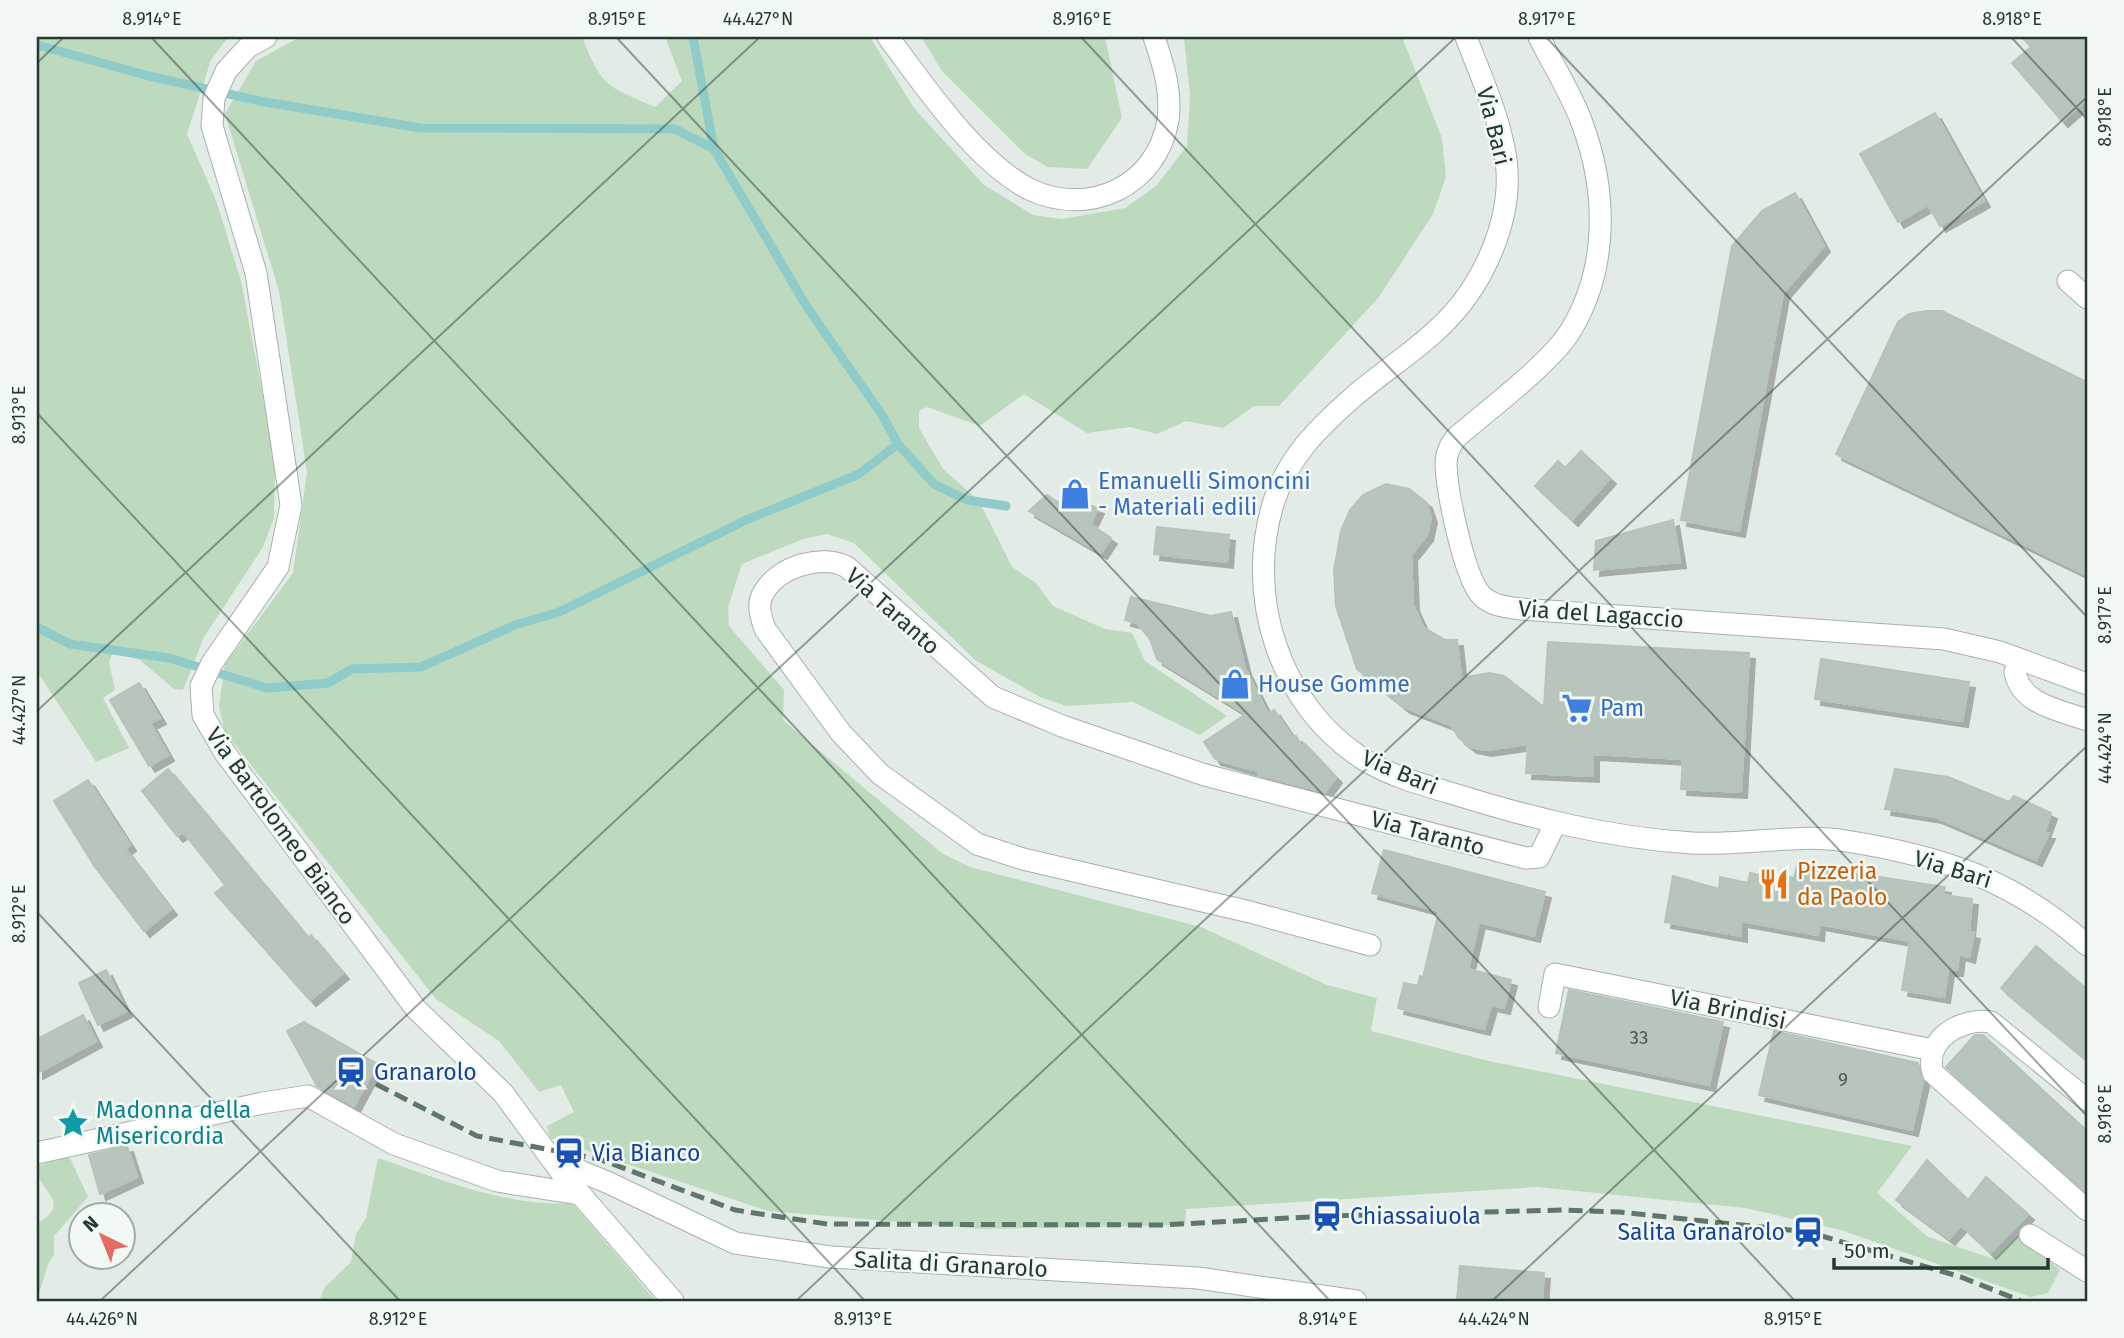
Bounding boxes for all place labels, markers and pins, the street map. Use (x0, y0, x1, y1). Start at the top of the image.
place label: Emanuelli Simoncini - Materiali edili (1098, 467, 1311, 521)
shop icon: Emanuelli Simoncini - Materiali edili (1058, 477, 1092, 511)
shop icon: House Gomme (1218, 667, 1252, 701)
place label: House Gomme (1258, 670, 1410, 698)
supermarket icon: Pam (1560, 691, 1594, 725)
place label: Pam (1600, 694, 1644, 722)
place label: Pizzeria da Paolo (1797, 857, 1887, 911)
restaurant icon: Pizzeria da Paolo (1757, 867, 1791, 901)
station icon: Granarolo (334, 1055, 368, 1089)
place label: Granarolo (374, 1058, 477, 1086)
place label: Madonna della Misericordia (96, 1096, 251, 1150)
place icon: Madonna della Misericordia (56, 1106, 90, 1140)
station icon: Via Bianco (552, 1136, 586, 1170)
place label: Via Bianco (592, 1139, 700, 1167)
station icon: Chiassaiuola (1310, 1199, 1344, 1233)
place label: Chiassaiuola (1350, 1202, 1481, 1230)
station icon: Salita Granarolo (1791, 1215, 1825, 1249)
place label: Salita Granarolo (1617, 1218, 1785, 1246)

